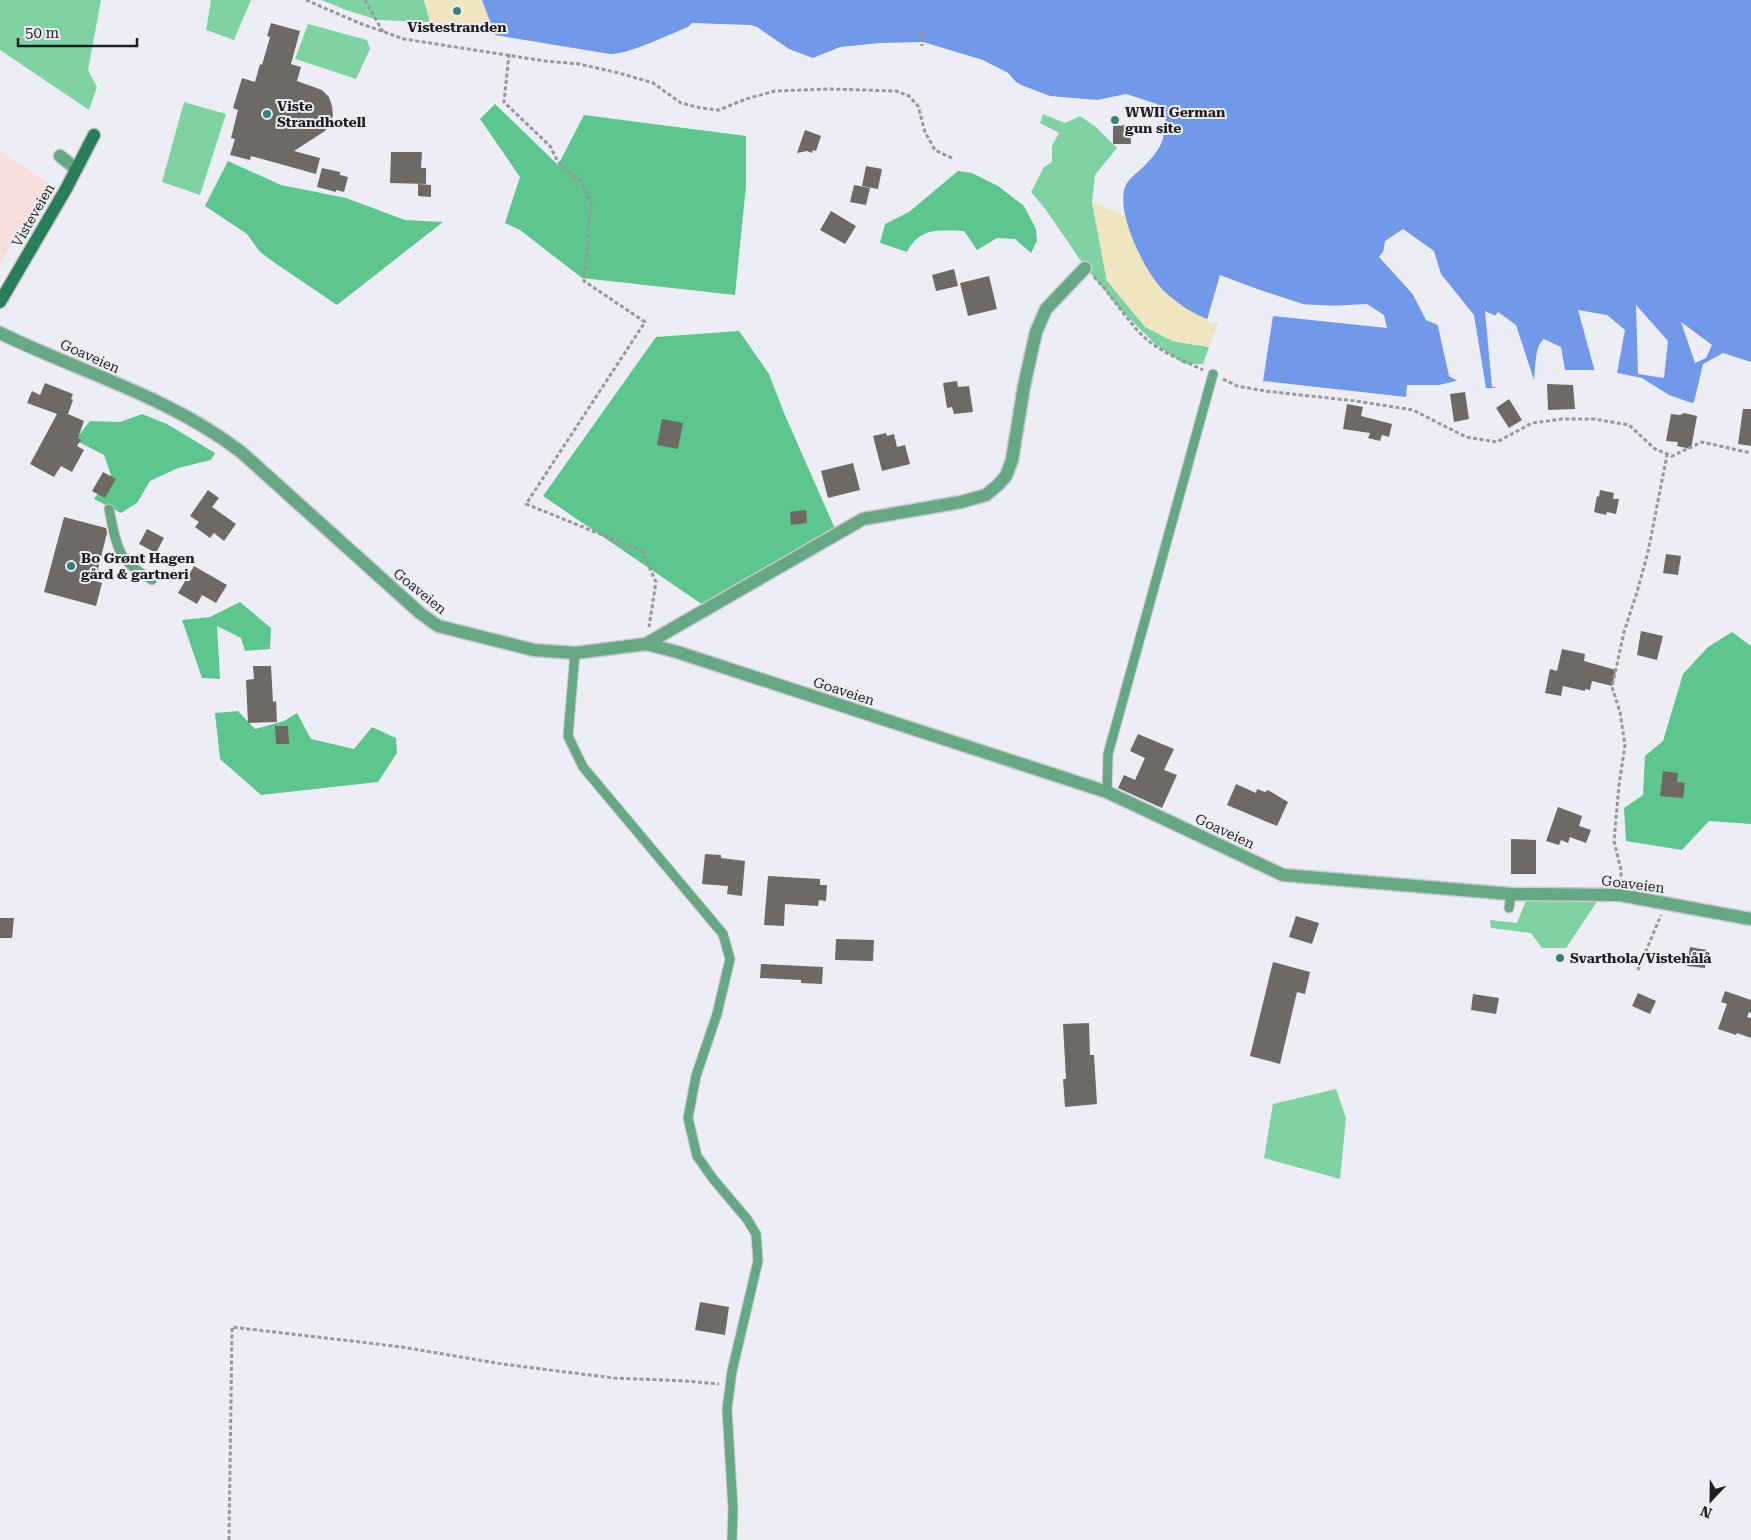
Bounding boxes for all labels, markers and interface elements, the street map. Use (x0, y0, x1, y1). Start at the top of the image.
marker: Vistestranden (451, 5, 463, 17)
scale bar (18, 15, 136, 47)
place label: Vistestranden (407, 19, 507, 35)
text: 50 m (25, 24, 60, 42)
place label: Viste Strandhotell (277, 98, 366, 130)
place label: WWII German gun site (1124, 104, 1226, 136)
marker: Viste Strandhotell (261, 108, 273, 120)
marker: WWII German gun site (1109, 114, 1121, 126)
street label: Visteveien (8, 181, 58, 249)
street label: Goaveien (58, 336, 122, 376)
place label: Bo Grønt Hagen gård & gartneri (80, 550, 195, 582)
marker: Bo Grønt Hagen gård & gartneri (65, 560, 77, 572)
street label: Goaveien (390, 565, 450, 617)
street label: Goaveien (811, 674, 877, 708)
street label: Goaveien (1193, 810, 1257, 852)
street label: Goaveien (1600, 872, 1666, 896)
place label: Svarthola/Vistehålå (1570, 950, 1712, 966)
marker: Svarthola/Vistehålå (1554, 952, 1566, 964)
north arrow (1686, 1475, 1736, 1525)
text: N (1698, 1503, 1714, 1521)

